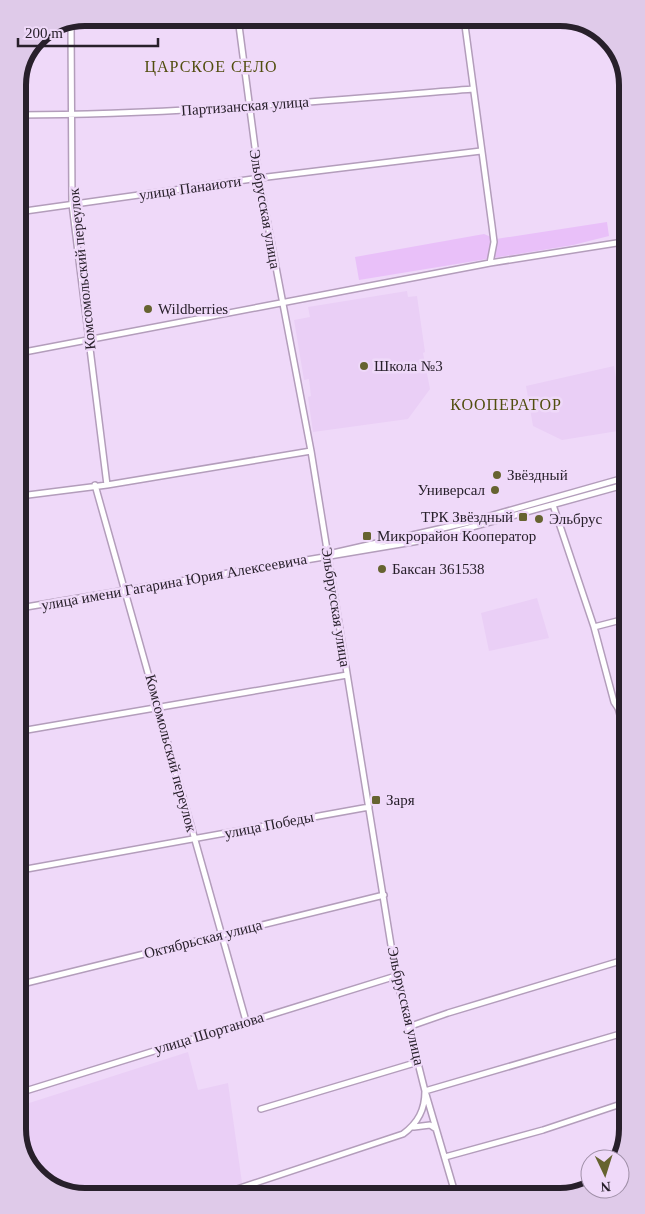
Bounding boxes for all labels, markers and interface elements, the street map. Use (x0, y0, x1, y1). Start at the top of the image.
scale bar (18, 15, 158, 47)
text: 200 m (25, 25, 63, 41)
district label: ЦАРСКОЕ СЕЛО (144, 58, 278, 76)
street label: Партизанская улица (181, 94, 310, 118)
street label: Эльбрусская улица (247, 148, 283, 270)
street label: улица Панаиоти (138, 173, 242, 203)
street label: Комсомольский переулок (65, 187, 98, 351)
place label: Wildberries (158, 301, 228, 317)
marker: Wildberries (142, 303, 154, 315)
place label: Школа №3 (374, 358, 443, 374)
marker: Школа №3 (358, 360, 370, 372)
district label: КООПЕРАТОР (450, 396, 562, 413)
place label: Звёздный (507, 467, 568, 483)
marker: Звёздный (491, 469, 503, 481)
place label: Универсал (417, 482, 486, 498)
marker: Универсал (489, 484, 501, 496)
place label: ТРК Звёздный (421, 509, 513, 525)
marker: ТРК Звёздный (517, 511, 529, 523)
place label: Эльбрус (549, 511, 602, 527)
marker: Эльбрус (533, 513, 545, 525)
place label: Микрорайон Кооператор (377, 528, 536, 544)
marker: Микрорайон Кооператор (361, 530, 373, 542)
street label: Эльбрусская улица (319, 546, 353, 668)
street label: улица имени Гагарина Юрия Алексеевича (40, 551, 308, 613)
place label: Баксан 361538 (392, 561, 484, 577)
marker: Баксан 361538 (376, 563, 388, 575)
street label: Комсомольский переулок (142, 673, 200, 834)
place label: Заря (386, 792, 415, 808)
marker: Заря (370, 794, 382, 806)
street label: улица Победы (223, 808, 315, 842)
street label: Октябрьская улица (142, 916, 264, 961)
street label: Эльбрусская улица (385, 945, 428, 1067)
street label: улица Шортанова (153, 1009, 266, 1057)
north arrow (580, 1149, 630, 1199)
text: N (600, 1179, 611, 1194)

